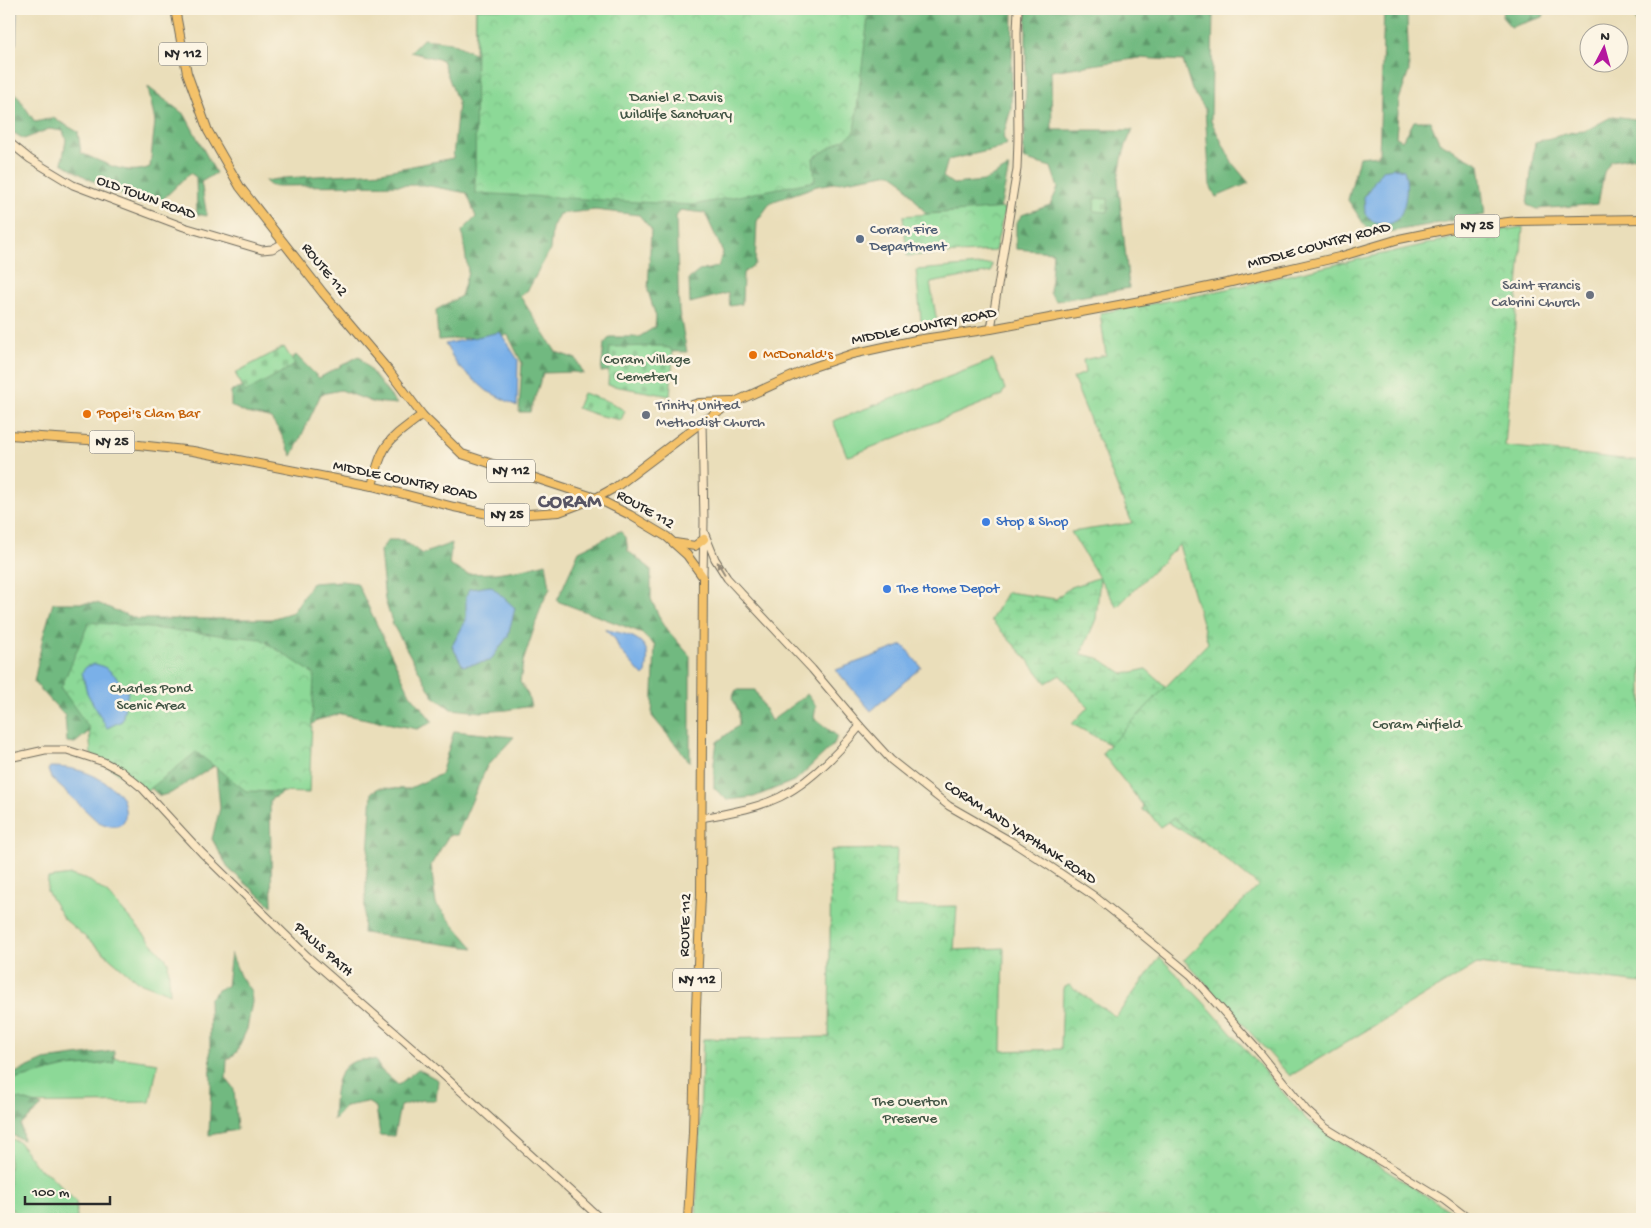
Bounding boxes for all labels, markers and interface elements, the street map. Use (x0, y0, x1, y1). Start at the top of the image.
north arrow (1578, 22, 1628, 72)
text: N (1600, 29, 1611, 46)
road number: NY 112 (159, 42, 207, 66)
park label: Daniel R. Davis Wildlife Sanctuary (620, 89, 733, 124)
street label: OLD TOWN ROAD (94, 172, 198, 224)
road number: NY 25 (1454, 215, 1500, 238)
street label: MIDDLE COUNTRY ROAD (1246, 218, 1393, 274)
place label: Coram Fire Department (869, 221, 948, 256)
marker: Coram Fire Department (854, 233, 866, 245)
street label: ROUTE 112 (297, 240, 351, 300)
place label: Saint Francis Cabrini Church (1491, 277, 1580, 312)
marker: Saint Francis Cabrini Church (1584, 289, 1596, 301)
street label: MIDDLE COUNTRY ROAD (850, 304, 998, 350)
place label: McDonald's (763, 346, 833, 364)
marker: McDonald's (747, 349, 759, 361)
park label: Coram Village Cemetery (604, 351, 691, 386)
place label: Trinity United Methodist Church (655, 397, 765, 432)
place label: Popei's Clam Bar (96, 405, 201, 423)
marker: Popei's Clam Bar (81, 408, 93, 420)
marker: Trinity United Methodist Church (640, 409, 652, 421)
road number: NY 25 (90, 431, 134, 454)
street label: MIDDLE COUNTRY ROAD (331, 457, 479, 505)
road number: NY 112 (487, 460, 535, 482)
street label: ROUTE 112 (613, 486, 677, 534)
district label: CORAM (537, 492, 602, 515)
road number: NY 25 (484, 504, 530, 526)
place label: Stop & Shop (996, 513, 1069, 531)
marker: Stop & Shop (980, 516, 992, 528)
one-way arrow (716, 562, 725, 575)
place label: The Home Depot (896, 580, 1001, 598)
marker: The Home Depot (881, 583, 893, 595)
park label: Charles Pond Scenic Area (110, 680, 193, 715)
park label: Coram Airfield (1373, 716, 1463, 734)
street label: CORAM AND YAPHANK ROAD (940, 777, 1100, 889)
street label: ROUTE 112 (676, 893, 696, 957)
street label: PAULS PATH (289, 918, 357, 981)
road number: NY 112 (673, 968, 721, 992)
park label: The Overton Preserve (872, 1093, 947, 1128)
scale bar (25, 1173, 110, 1205)
text: 100 m (31, 1184, 70, 1202)

